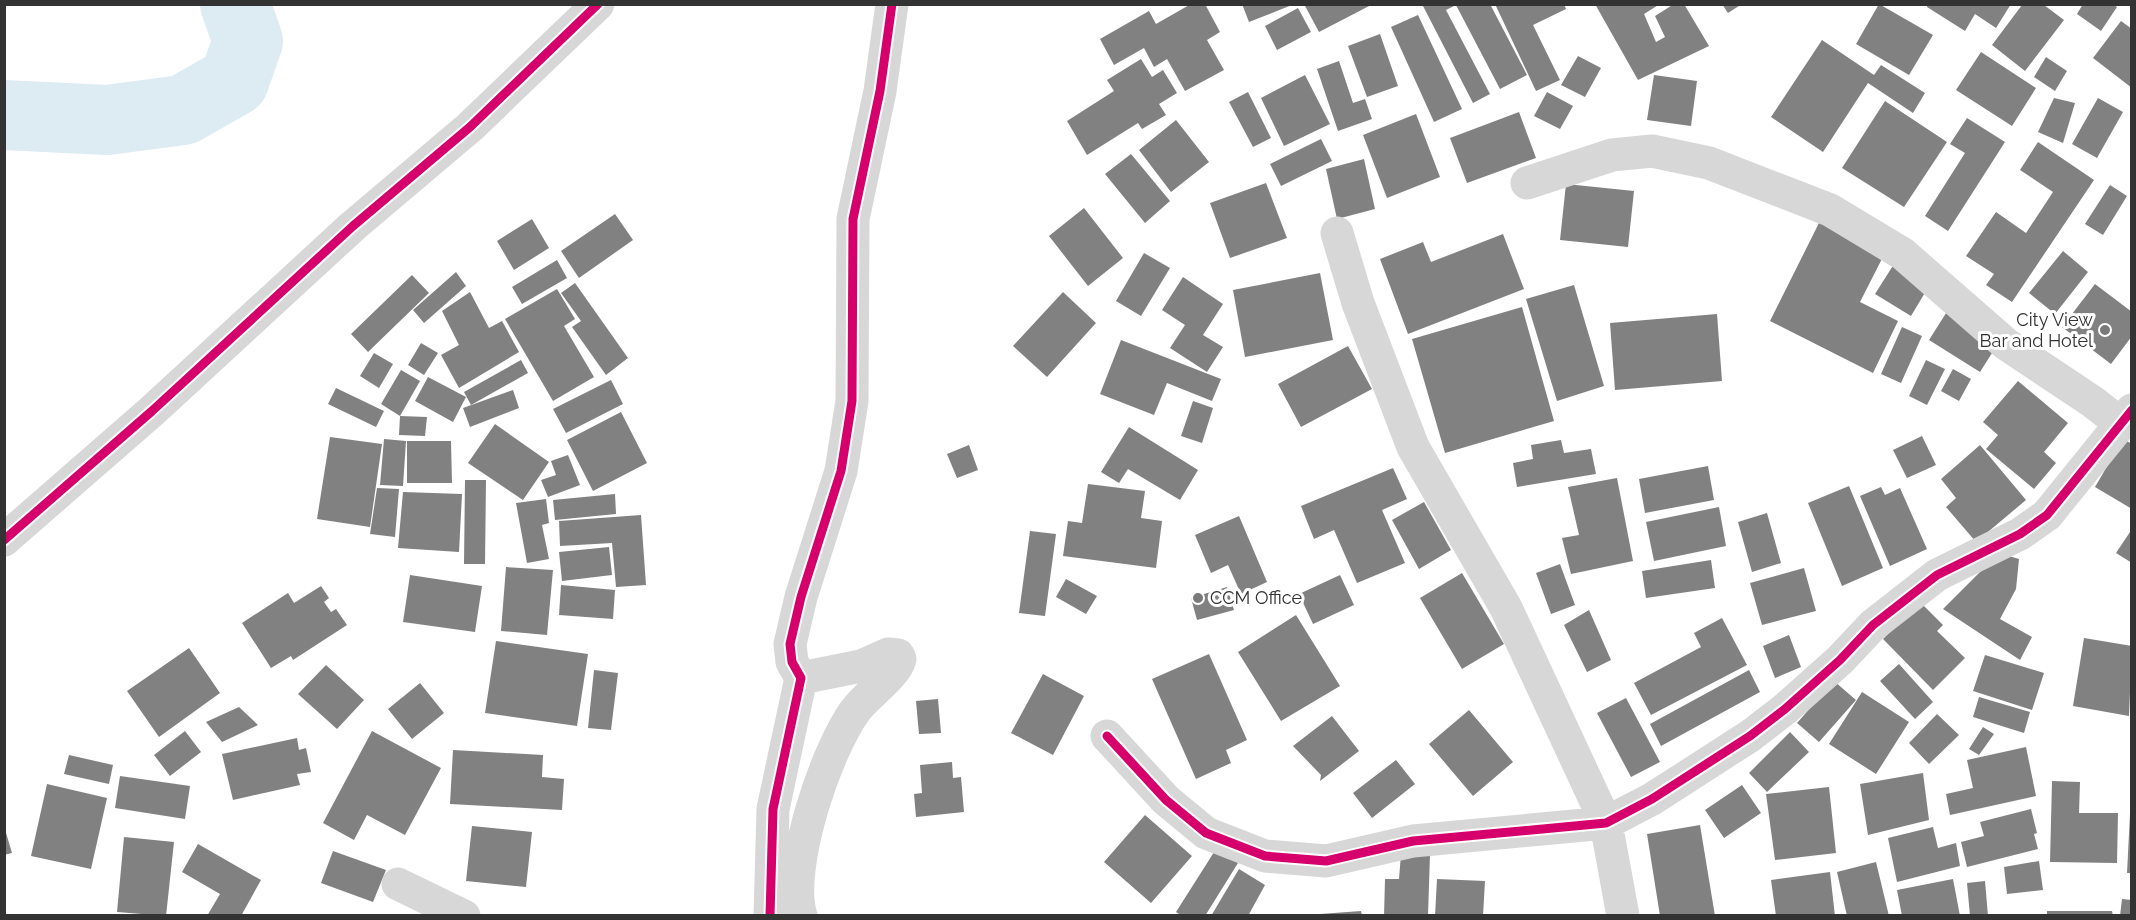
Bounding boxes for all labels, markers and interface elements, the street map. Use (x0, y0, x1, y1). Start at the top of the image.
place label: City View Bar and Hotel (1980, 309, 2093, 351)
marker: City View Bar and Hotel (2098, 323, 2112, 337)
place label: CCM Office (1210, 587, 1302, 608)
marker: CCM Office (1191, 591, 1205, 605)

